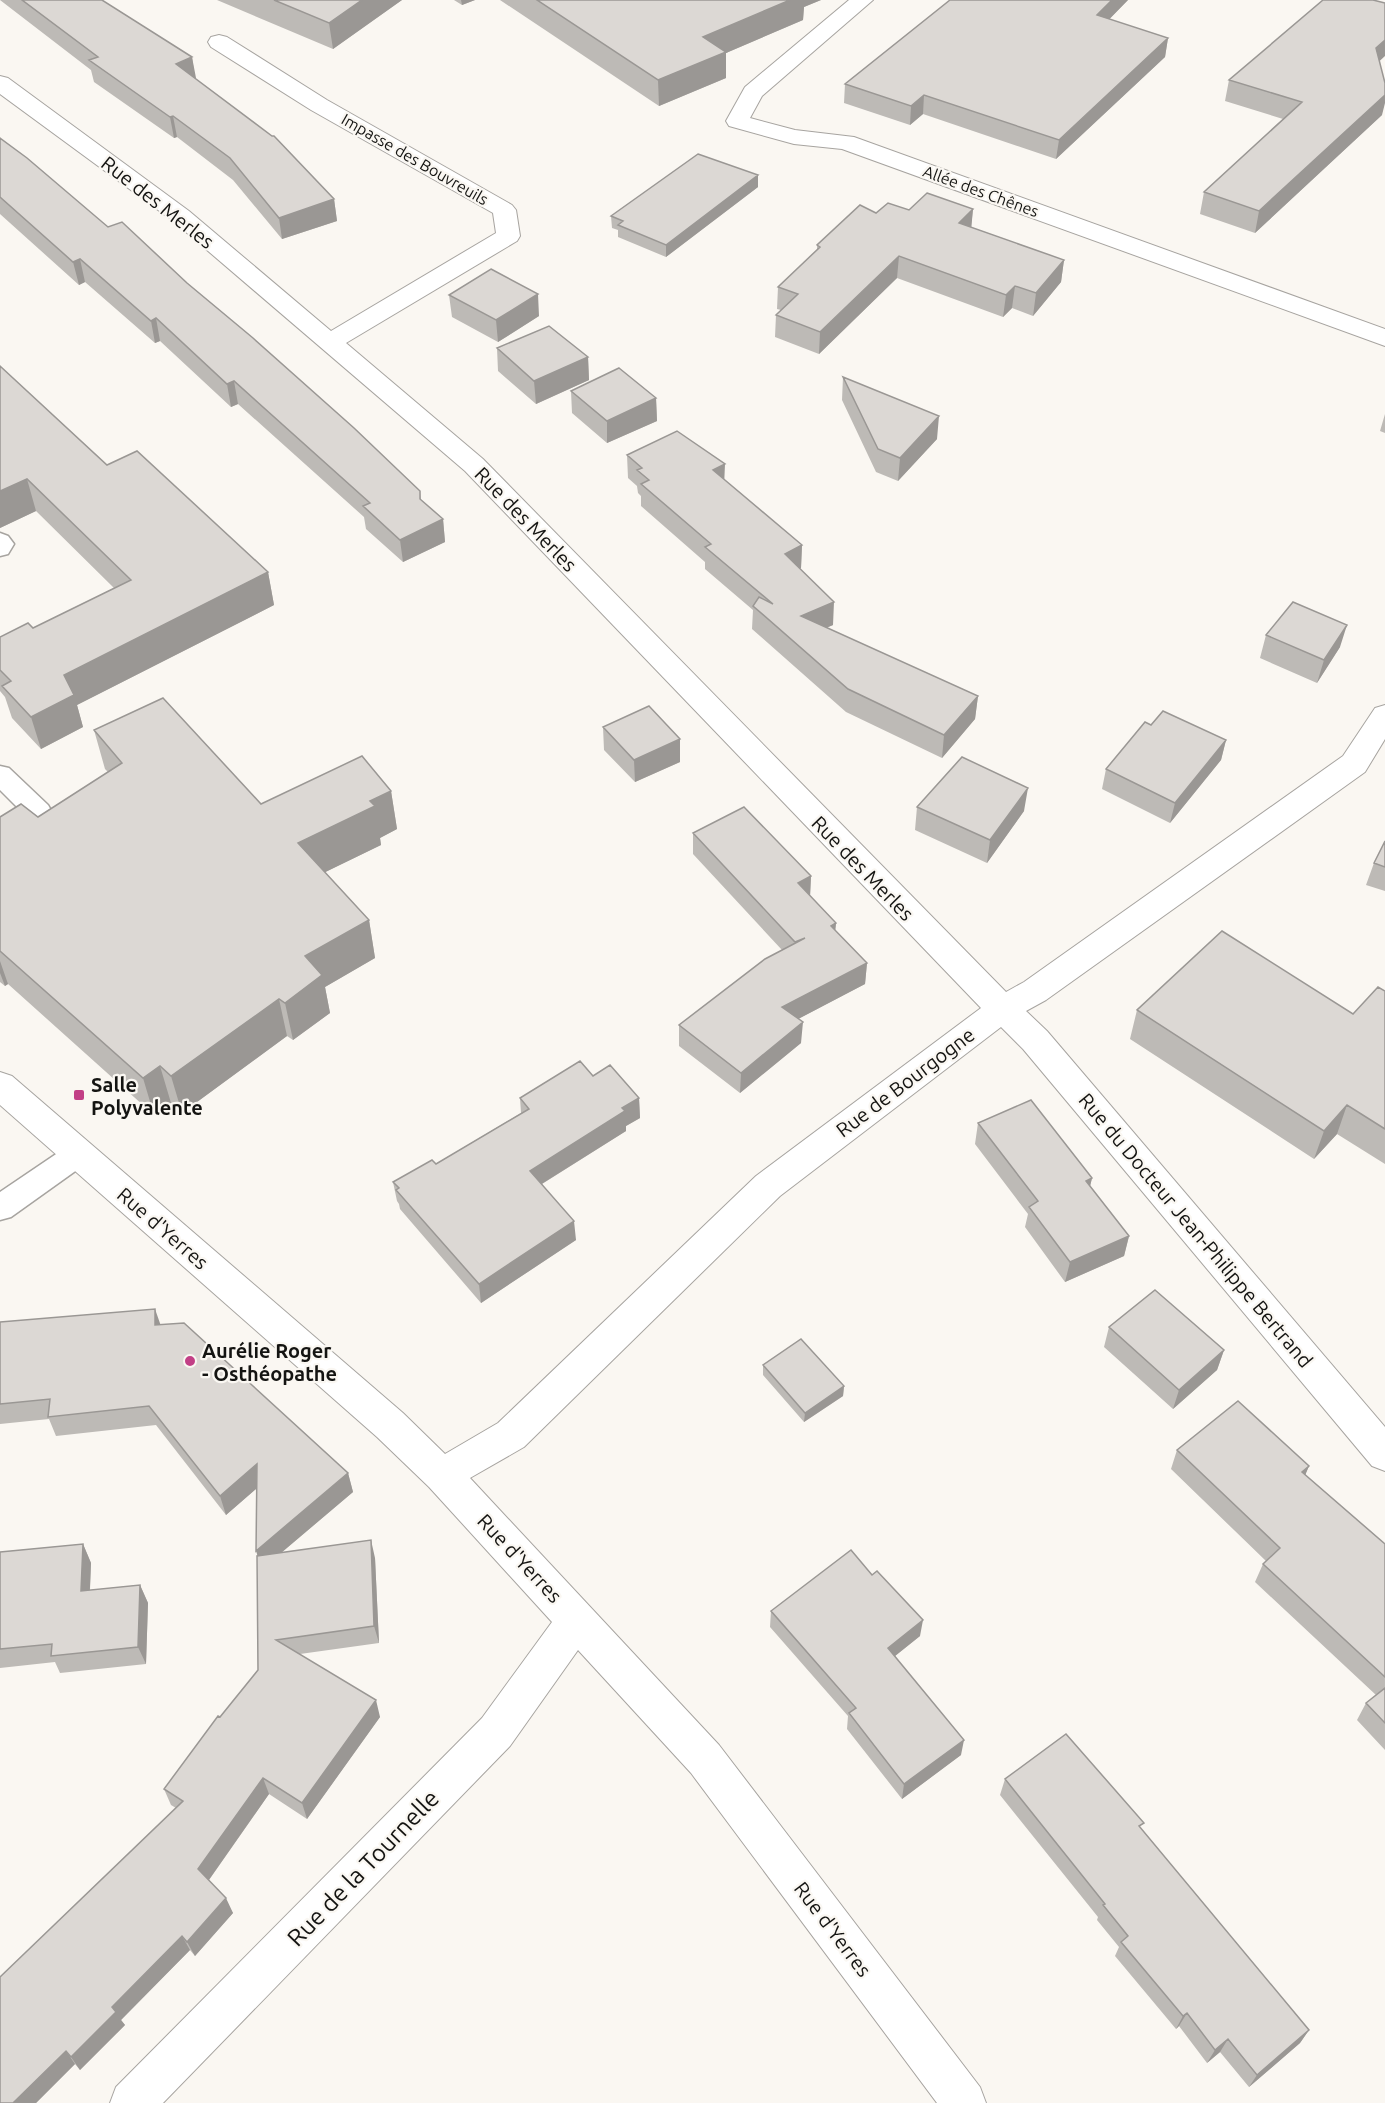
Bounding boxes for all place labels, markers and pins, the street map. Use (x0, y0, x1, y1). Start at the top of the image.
place label: Salle Polyvalente (91, 1073, 203, 1119)
marker: Salle Polyvalente (72, 1088, 86, 1102)
place label: Aurélie Roger - Osthéopathe (202, 1339, 337, 1385)
marker: Aurélie Roger - Osthéopathe (183, 1354, 197, 1368)

